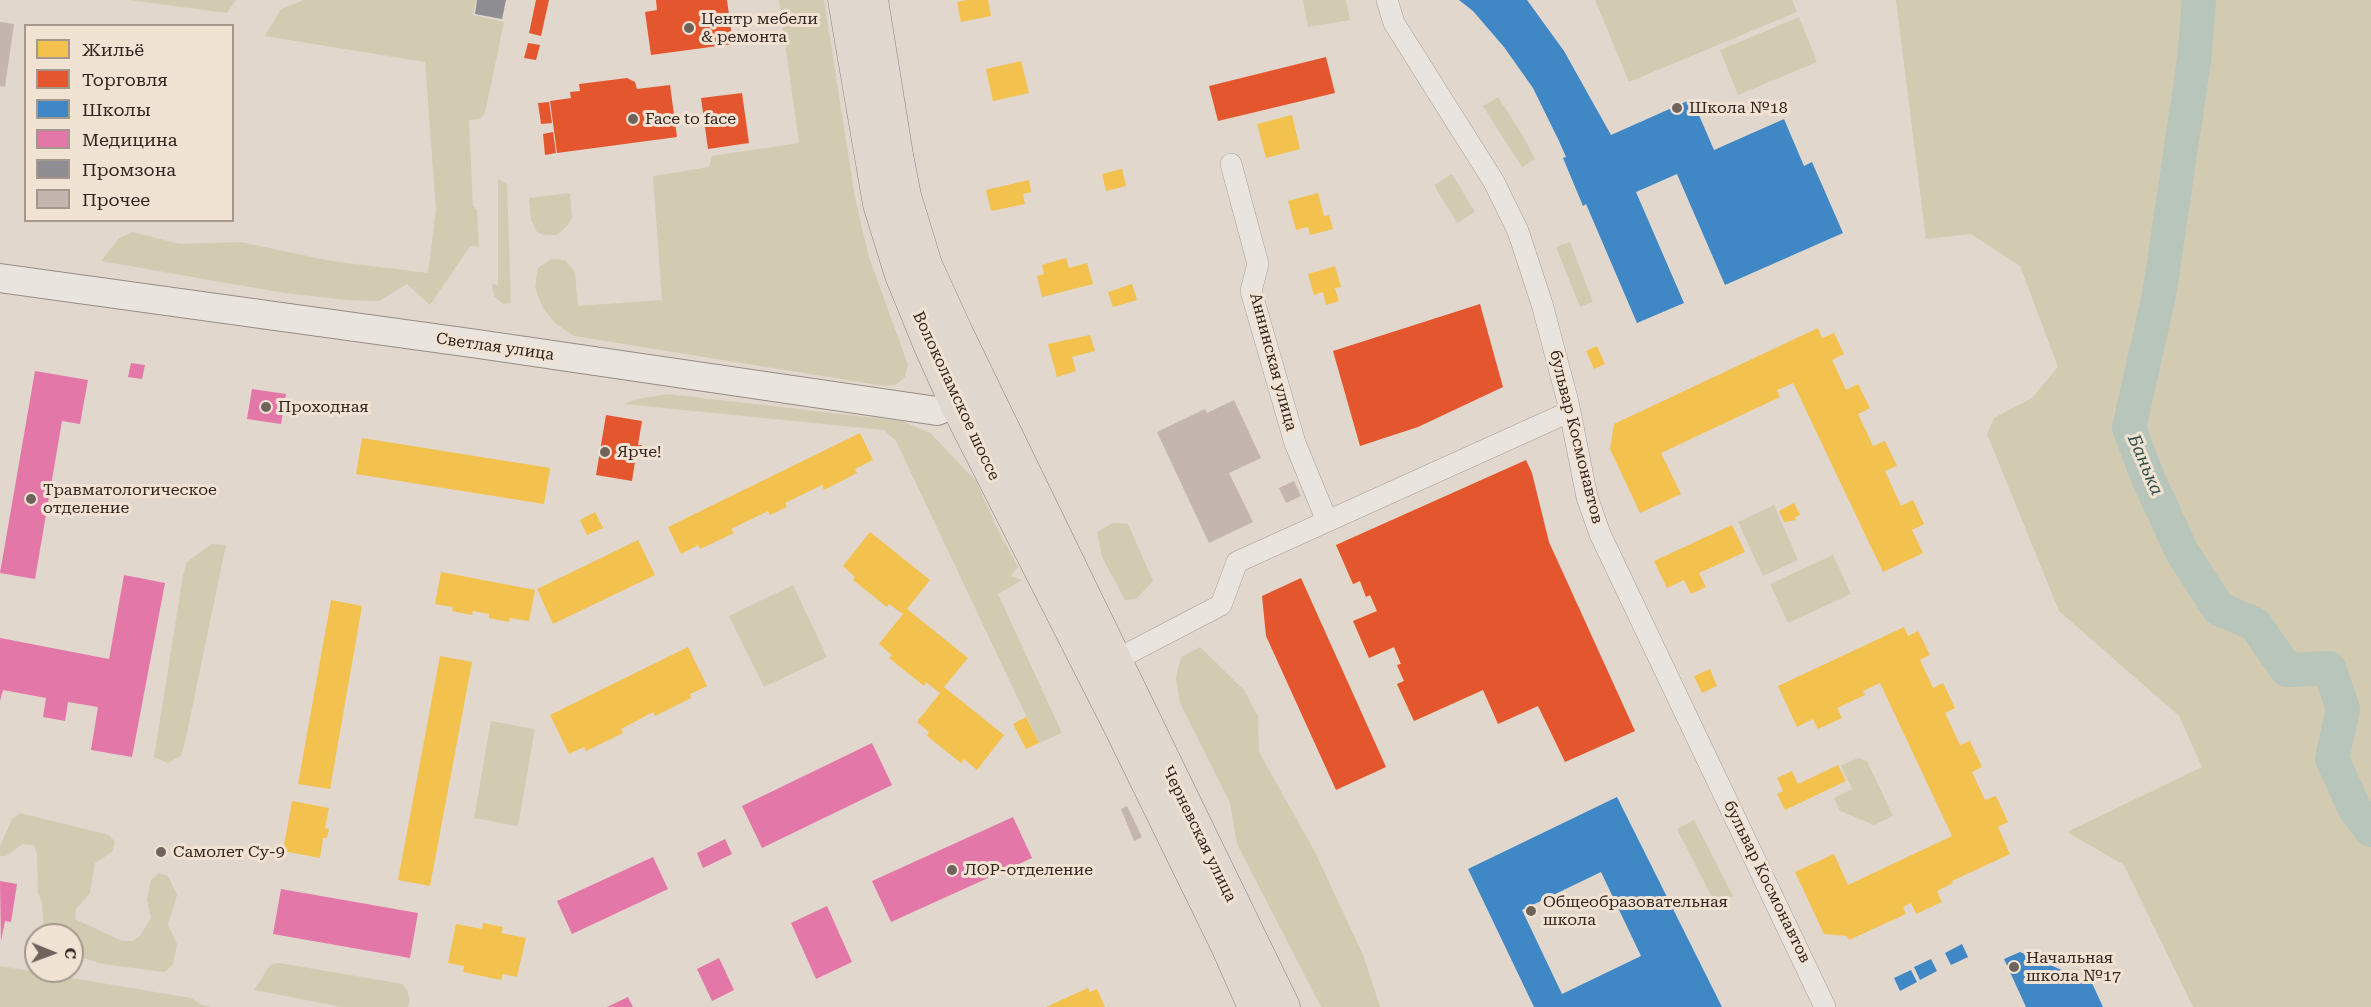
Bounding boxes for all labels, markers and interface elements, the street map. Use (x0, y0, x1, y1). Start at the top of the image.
place label: Центр мебели & ремонта (701, 9, 818, 47)
marker: Центр мебели & ремонта (682, 21, 696, 35)
legend (24, 24, 234, 222)
text: Жильё (82, 39, 144, 60)
text: Торговля (82, 69, 168, 90)
place label: Школа №18 (1689, 98, 1788, 118)
text: Школы (82, 99, 151, 120)
marker: Школа №18 (1670, 101, 1684, 115)
place label: Face to face (645, 109, 736, 129)
marker: Face to face (626, 112, 640, 126)
text: Медицина (82, 129, 177, 150)
text: Промзона (82, 159, 176, 180)
text: Прочее (82, 189, 150, 210)
street label: Аннинская улица (1245, 291, 1301, 433)
street label: Волоколамское шоссе (908, 308, 1004, 484)
street label: Светлая улица (435, 329, 555, 365)
street label: бульвар Космонавтов (1545, 348, 1607, 526)
place label: Проходная (278, 397, 369, 417)
marker: Проходная (259, 400, 273, 414)
water label: Банька (2123, 431, 2167, 499)
place label: Ярче! (617, 442, 661, 462)
marker: Ярче! (598, 445, 612, 459)
place label: Травматологическое отделение (43, 480, 217, 518)
marker: Травматологическое отделение (24, 492, 38, 506)
street label: Черневская улица (1158, 763, 1240, 905)
street label: бульвар Космонавтов (1719, 798, 1815, 966)
place label: Самолет Су-9 (173, 842, 285, 862)
marker: Самолет Су-9 (154, 845, 168, 859)
place label: ЛОР-отделение (964, 860, 1093, 880)
marker: ЛОР-отделение (945, 863, 959, 877)
place label: Общеобразовательная школа (1543, 892, 1728, 930)
marker: Общеобразовательная школа (1524, 904, 1538, 918)
north arrow (24, 923, 84, 983)
text: С (61, 948, 80, 959)
place label: Начальная школа №17 (2026, 948, 2121, 986)
marker: Начальная школа №17 (2007, 960, 2021, 974)

